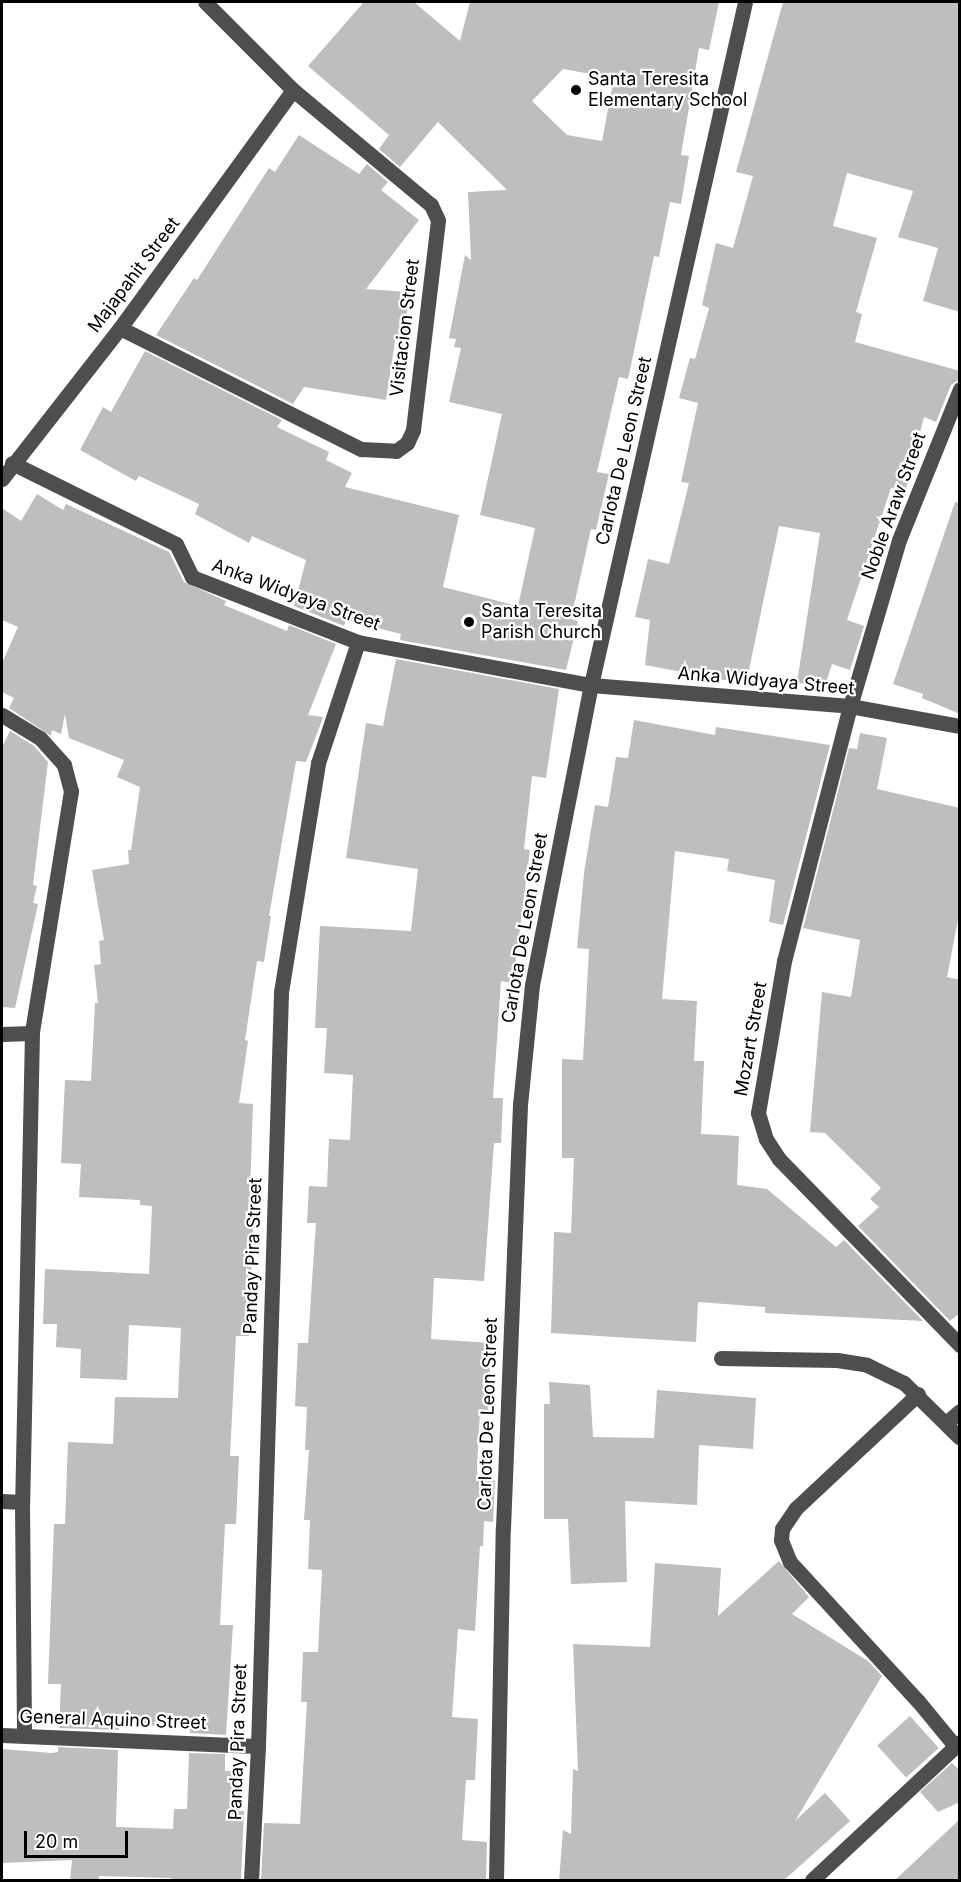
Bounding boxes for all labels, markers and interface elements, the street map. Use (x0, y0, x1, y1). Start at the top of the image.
place label: Santa Teresita Elementary School (588, 69, 747, 112)
marker: Santa Teresita Elementary School (569, 83, 583, 97)
street label: Majapahit Street (84, 213, 184, 337)
street label: Visitacion Street (386, 258, 424, 398)
street label: Carlota De Leon Street (592, 354, 656, 548)
street label: Noble Araw Street (857, 429, 931, 583)
street label: Anka Widyaya Street (209, 555, 383, 635)
place label: Santa Teresita Parish Church (481, 601, 602, 644)
marker: Santa Teresita Parish Church (462, 615, 476, 629)
street label: Anka Widyaya Street (677, 663, 855, 699)
street label: Carlota De Leon Street (498, 831, 552, 1025)
street label: Mozart Street (730, 980, 772, 1098)
street label: Panday Pira Street (239, 1177, 267, 1335)
street label: Carlota De Leon Street (474, 1317, 502, 1511)
street label: Panday Pira Street (224, 1663, 252, 1821)
street label: General Aquino Street (19, 1706, 207, 1734)
scale bar (27, 1819, 130, 1857)
text: 20 m (35, 1831, 78, 1852)

